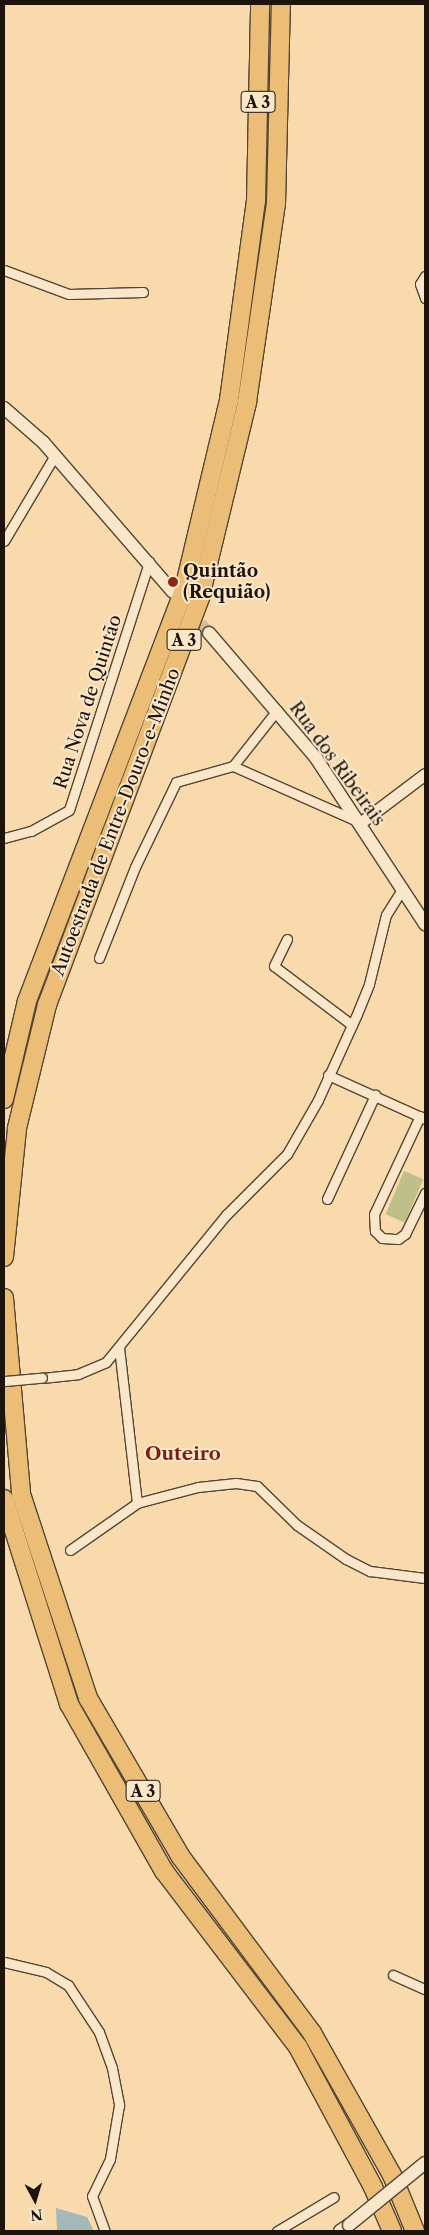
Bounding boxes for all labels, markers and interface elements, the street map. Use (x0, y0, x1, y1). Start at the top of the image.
road number: A 3 (239, 88, 277, 115)
place label: Quintão (Requião) (183, 561, 270, 604)
marker: Quintão (Requião) (167, 576, 179, 588)
street label: Rua Nova de Quintão (50, 612, 126, 792)
road number: A 3 (165, 626, 203, 654)
street label: Autoestrada de Entre-Douro-e-Minho (47, 665, 185, 979)
street label: Rua dos Ribeirais (285, 698, 389, 830)
district label: Outeiro (145, 1443, 221, 1465)
road number: A 3 (124, 1778, 162, 1804)
north arrow (10, 2175, 60, 2225)
text: N (30, 2205, 44, 2225)

